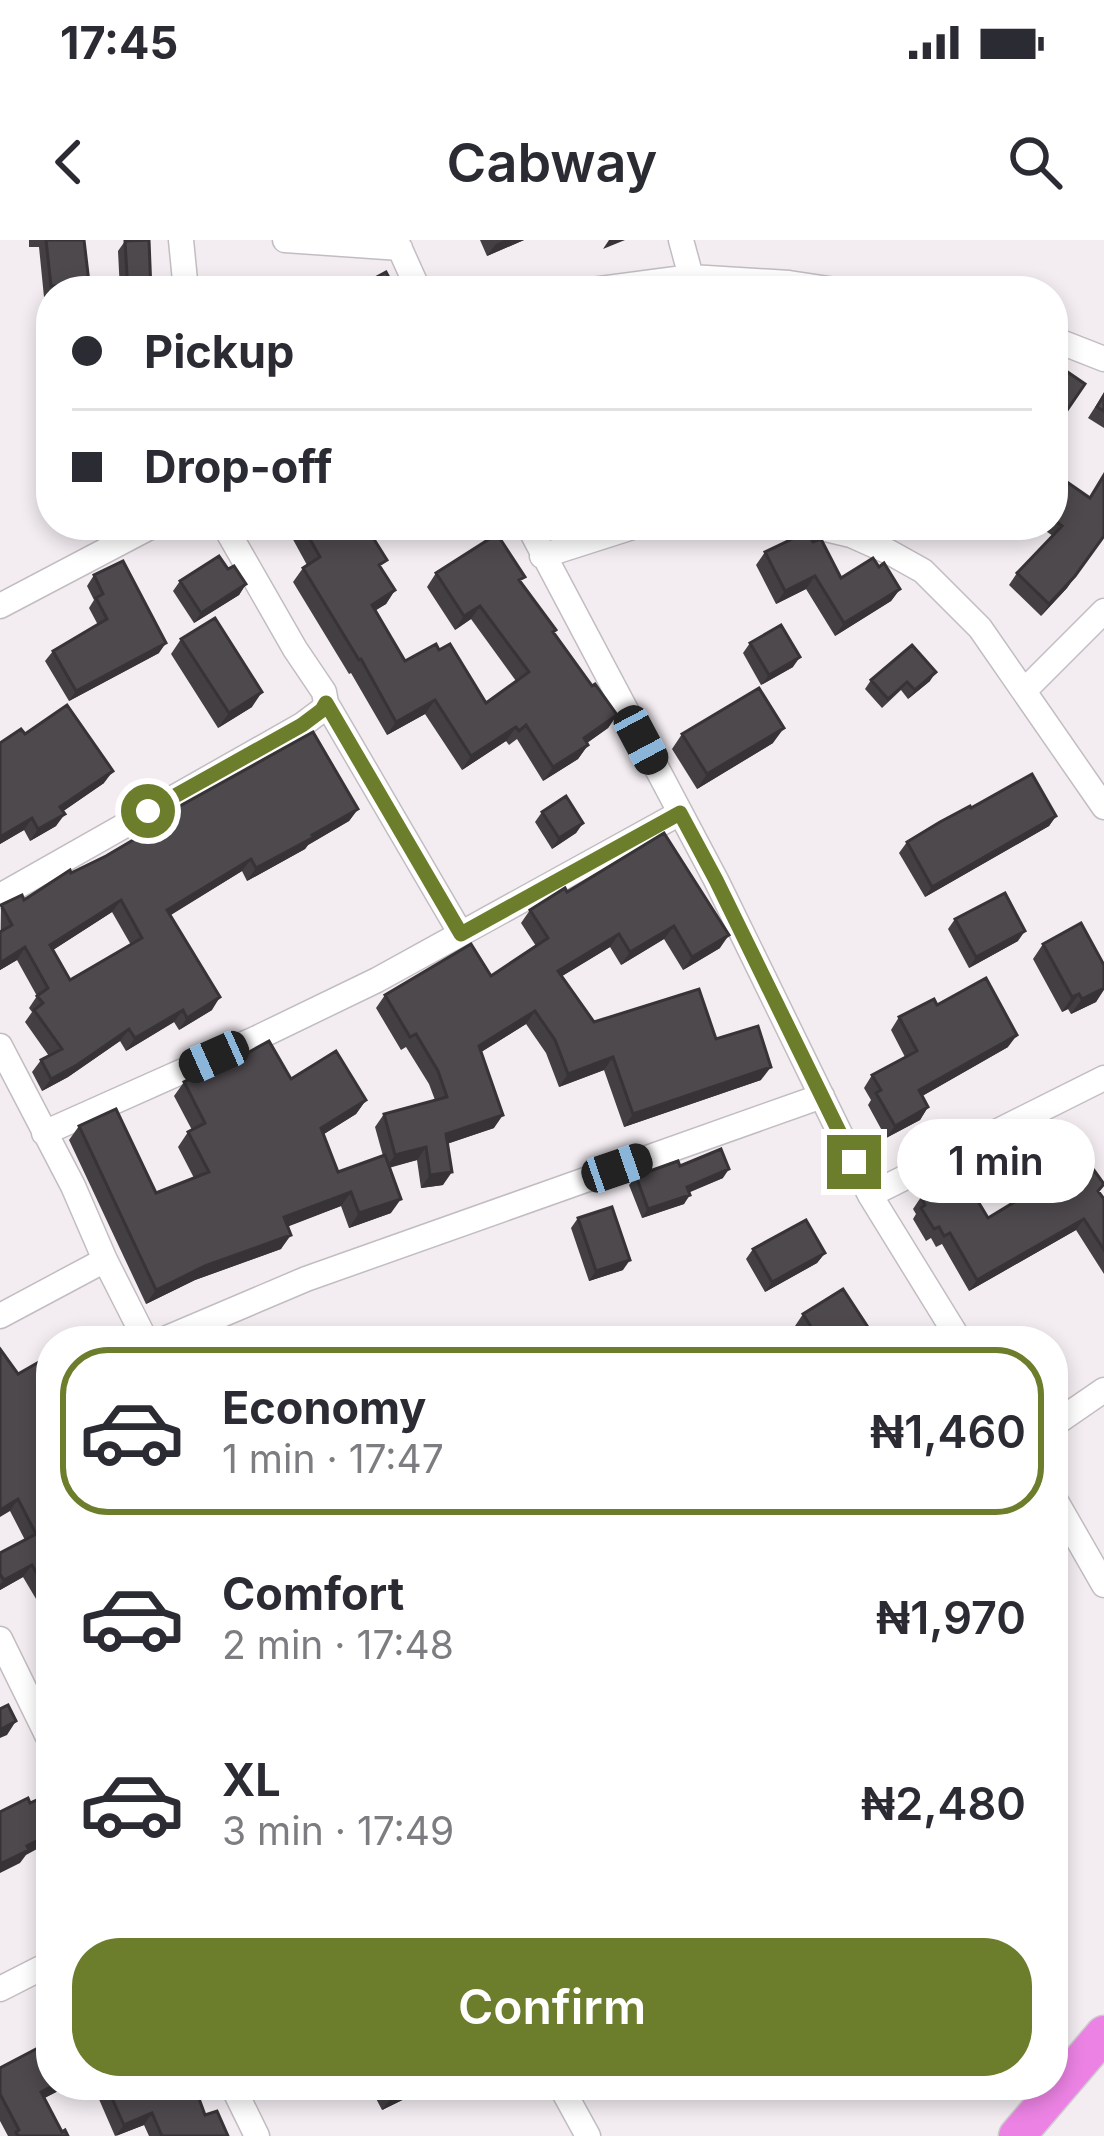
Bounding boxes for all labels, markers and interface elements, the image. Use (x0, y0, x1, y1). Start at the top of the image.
text: 17:45 (60, 15, 178, 70)
icon: back (36, 129, 102, 195)
icon: search (1002, 129, 1068, 195)
text: Cabway (447, 130, 657, 195)
text: Pickup (144, 324, 294, 379)
text: Drop-off (144, 439, 332, 494)
car (608, 700, 674, 780)
route start (121, 784, 175, 838)
car (174, 1026, 254, 1088)
callout: 1 min (896, 1120, 1094, 1204)
route end (827, 1135, 881, 1189)
text: 1 min (948, 1137, 1044, 1184)
car (577, 1139, 657, 1197)
icon: car (78, 1377, 186, 1485)
text: Economy (222, 1380, 426, 1435)
text: ₦1,460 (870, 1404, 1026, 1459)
text: 1 min · 17:47 (222, 1435, 444, 1482)
icon: car (78, 1563, 186, 1671)
text: Comfort (222, 1566, 404, 1621)
text: ₦1,970 (876, 1590, 1026, 1645)
text: 2 min · 17:48 (222, 1621, 454, 1668)
icon: car (78, 1749, 186, 1857)
text: XL (222, 1752, 281, 1807)
text: ₦2,480 (861, 1776, 1026, 1831)
text: 3 min · 17:49 (222, 1807, 454, 1854)
button: Confirm (72, 1938, 1032, 2076)

